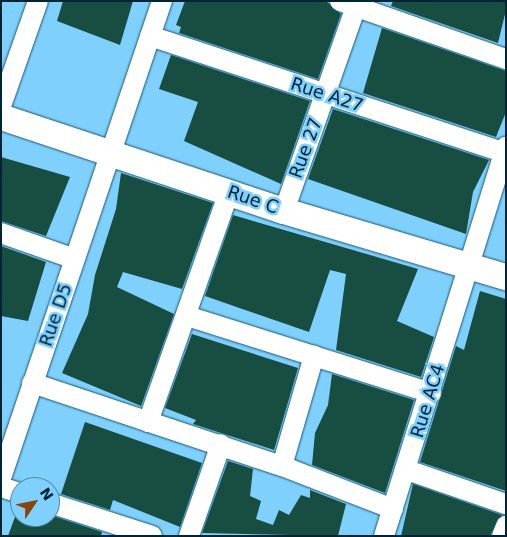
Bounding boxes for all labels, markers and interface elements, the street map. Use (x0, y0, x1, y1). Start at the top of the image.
street label: Rue A27 (288, 73, 366, 117)
street label: Rue 27 (285, 115, 327, 181)
street label: Rue C (225, 181, 281, 219)
street label: Rue D5 (35, 281, 77, 349)
street label: Rue AC4 (407, 362, 449, 440)
north arrow (10, 477, 60, 527)
text: N (37, 485, 57, 504)

